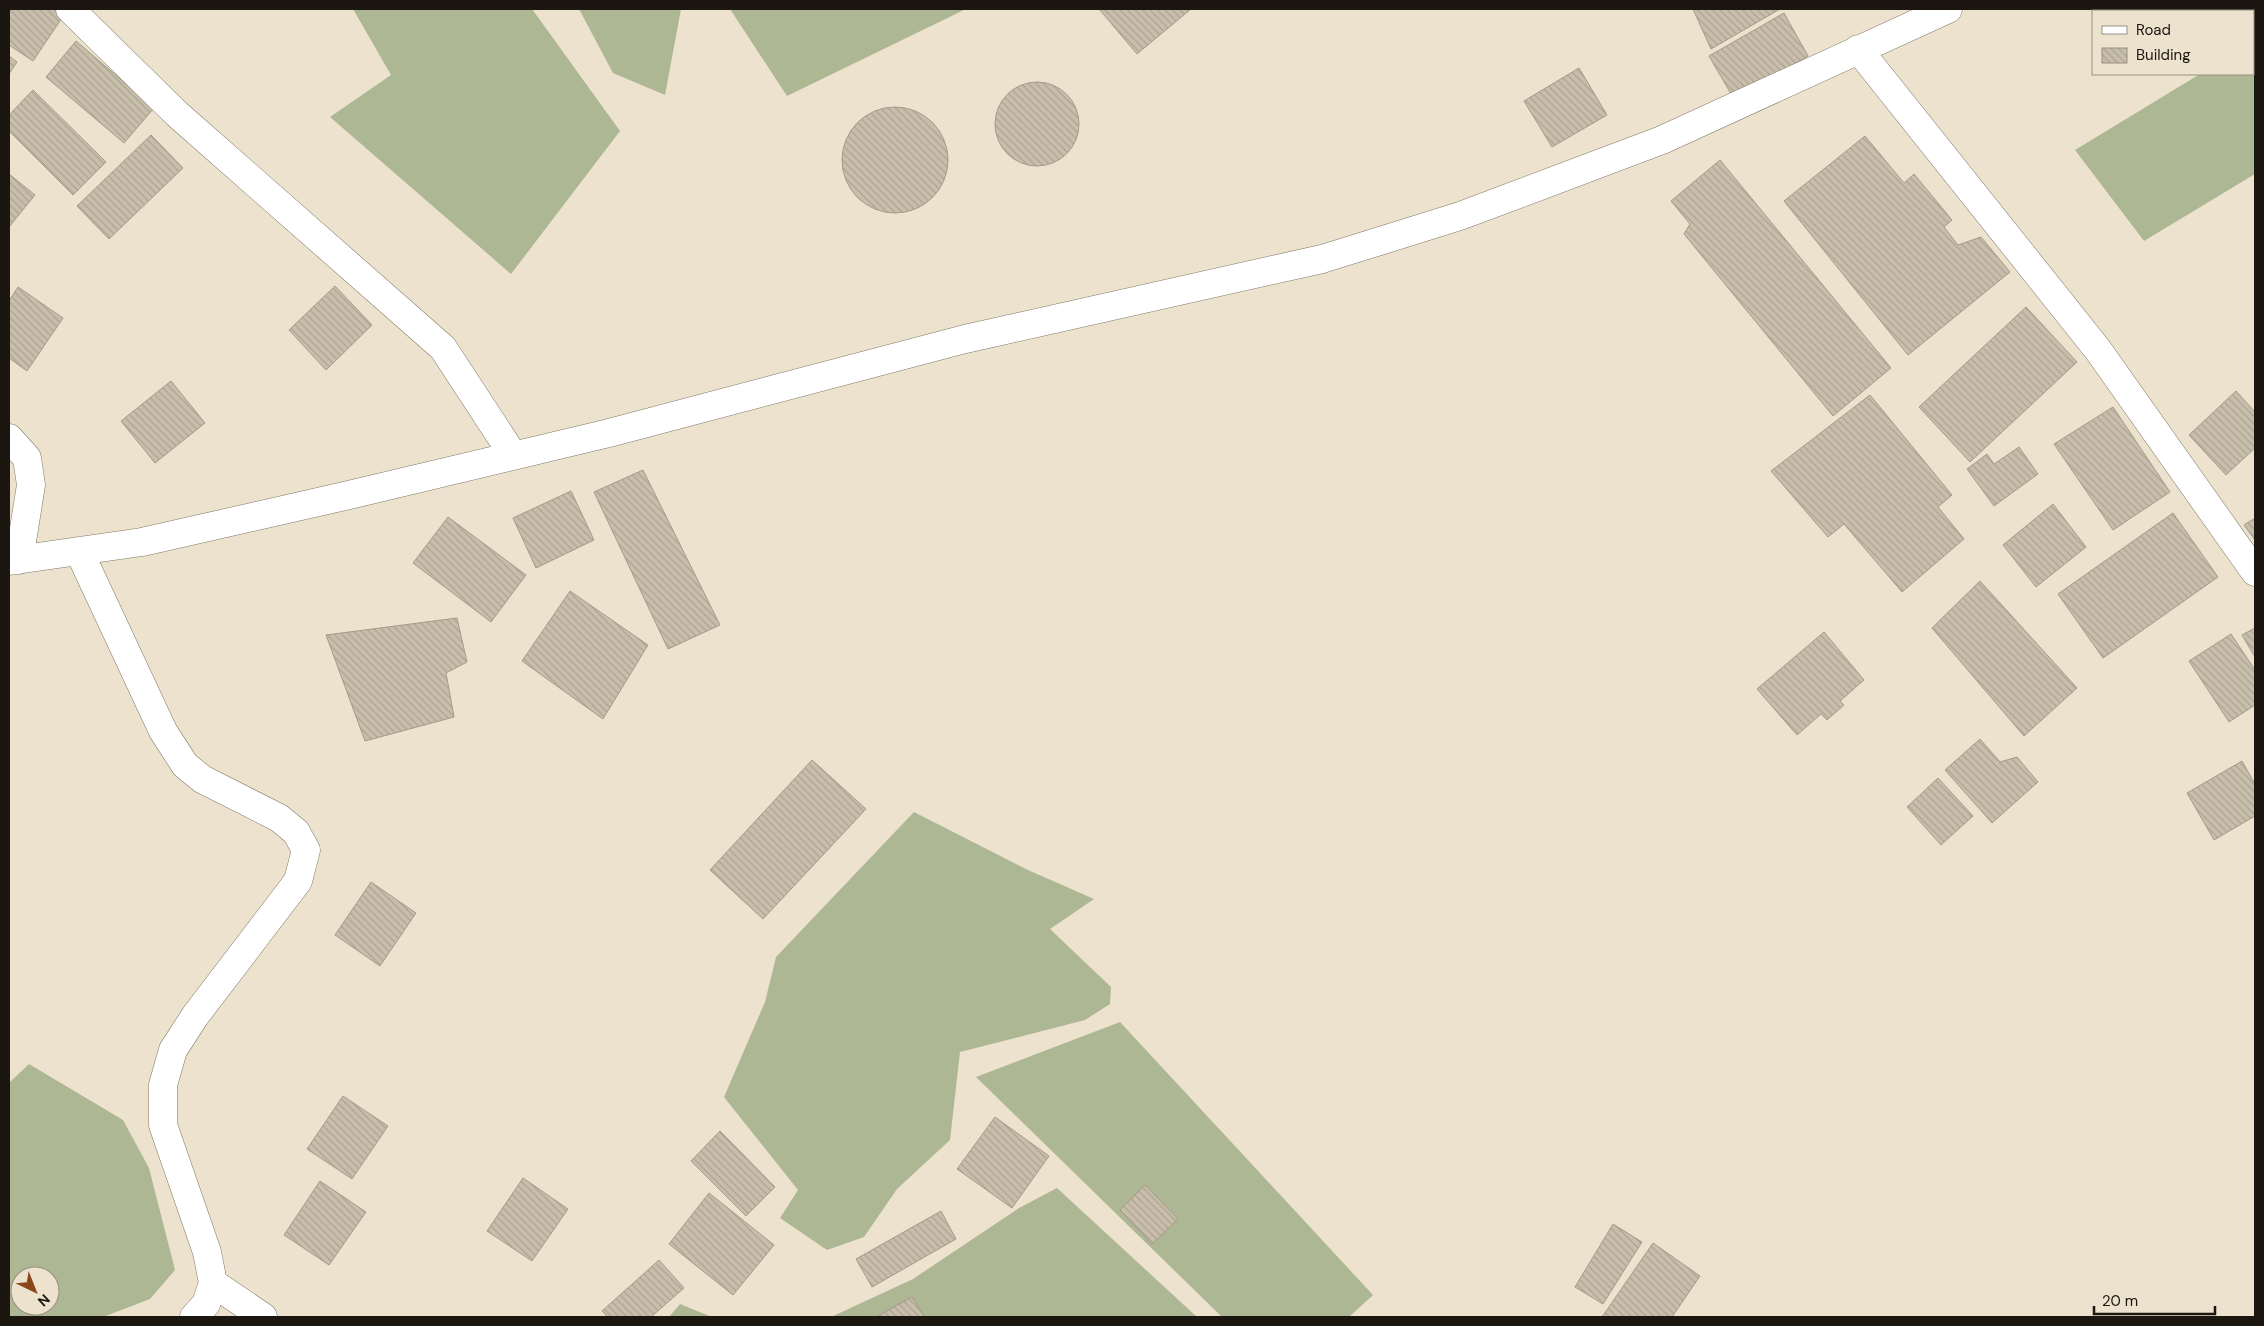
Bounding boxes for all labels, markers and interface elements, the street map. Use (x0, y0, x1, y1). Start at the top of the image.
legend (2092, 10, 2254, 75)
text: Road (2136, 20, 2171, 40)
text: Building (2136, 45, 2191, 65)
north arrow (10, 1266, 60, 1316)
scale bar (2094, 1284, 2215, 1316)
text: N (34, 1290, 54, 1311)
text: 20 m (2102, 1291, 2138, 1311)

